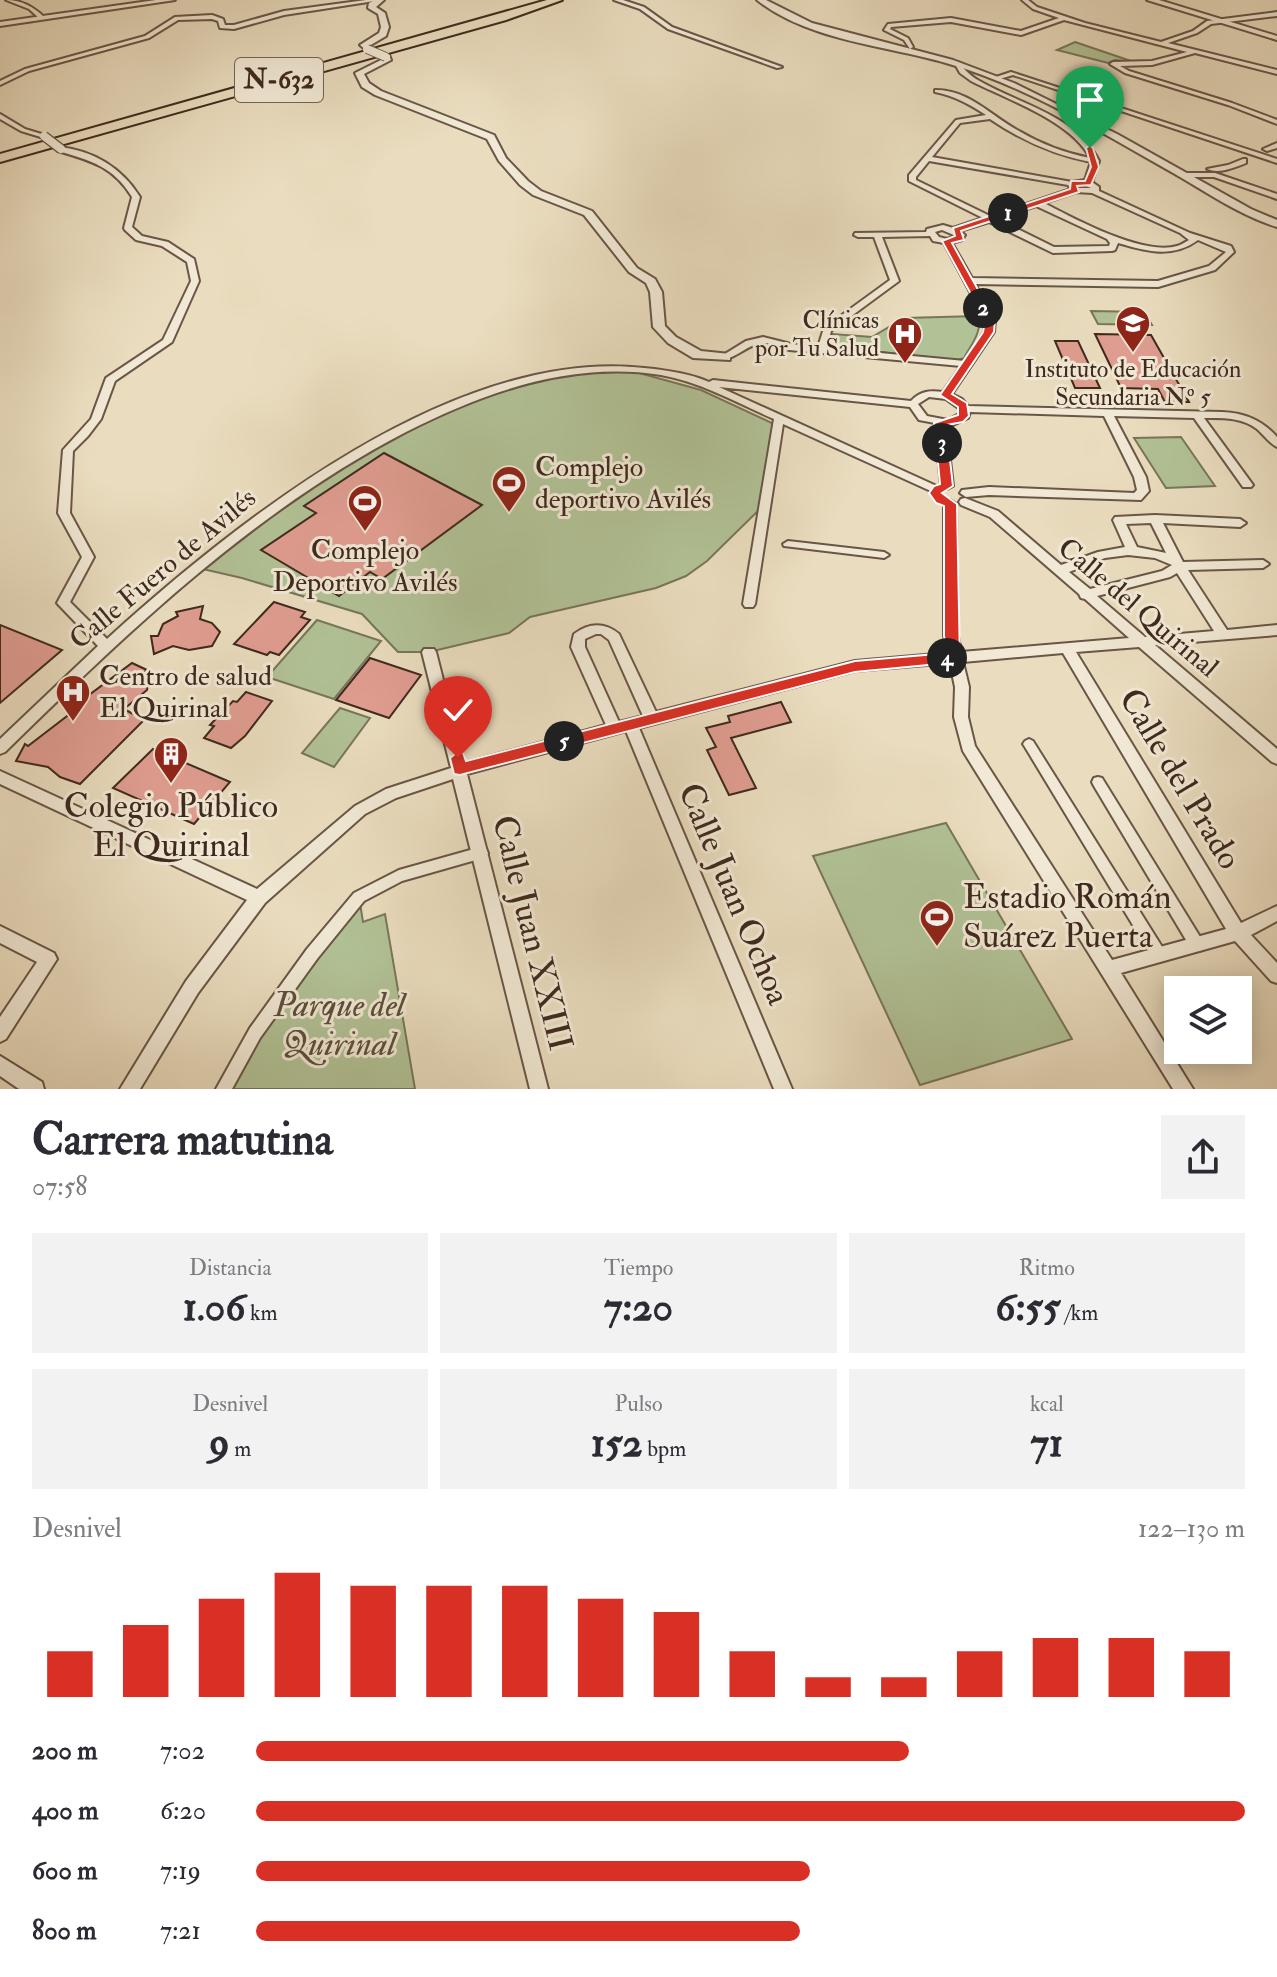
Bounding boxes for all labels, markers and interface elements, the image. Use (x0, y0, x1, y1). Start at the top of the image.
road number: N-632 (235, 58, 323, 102)
pin (1056, 66, 1124, 148)
icon: arrive (1068, 78, 1112, 122)
pin: 1 (988, 193, 1028, 233)
text: 1 (1004, 199, 1012, 227)
pin: 2 (963, 288, 1003, 328)
text: 2 (977, 294, 989, 322)
school or university icon: Instituto de Educación Secundaria Nº 5 (1114, 304, 1152, 354)
place label: Clínicas por Tu Salud (754, 305, 879, 364)
hospital icon: Clínicas por Tu Salud (886, 315, 924, 365)
place label: Instituto de Educación Secundaria Nº 5 (1025, 354, 1241, 413)
pin: 3 (922, 423, 962, 463)
text: 3 (938, 429, 946, 457)
place label: Complejo deportivo Avilés (535, 450, 711, 517)
sports icon: Complejo deportivo Avilés (490, 464, 528, 514)
street label: Calle Fuero de Avilés (63, 481, 263, 657)
sports icon: Complejo Deportivo Avilés (346, 483, 384, 533)
street label: Calle del Quirinal (1051, 531, 1225, 685)
place label: Complejo Deportivo Avilés (272, 533, 458, 600)
pin: 4 (927, 638, 967, 678)
text: 4 (941, 644, 953, 672)
place label: Centro de salud El Quirinal (99, 659, 272, 726)
hospital icon: Centro de salud El Quirinal (54, 673, 92, 723)
pin (424, 676, 492, 758)
street label: Calle del Prado (1109, 681, 1251, 877)
icon: check (436, 688, 480, 732)
pin: 5 (544, 721, 584, 761)
text: 5 (559, 727, 569, 755)
building icon: Colegio Público El Quirinal (152, 735, 190, 785)
street label: Calle Juan Ochoa (668, 777, 800, 1012)
place label: Colegio Público El Quirinal (64, 785, 278, 867)
street label: Calle Juan XXIII (482, 811, 582, 1055)
place label: Estadio Román Suárez Puerta (963, 876, 1172, 958)
sports icon: Estadio Román Suárez Puerta (918, 898, 956, 948)
map controls (1164, 976, 1252, 1064)
button: layers (1164, 976, 1252, 1064)
park label: Parque del Quirinal (272, 984, 408, 1066)
text: Carrera matutina (32, 1113, 333, 1168)
button: share (1161, 1115, 1245, 1199)
text: 07:58 (32, 1171, 87, 1203)
text: Distancia (189, 1254, 271, 1282)
text: Tiempo (604, 1254, 673, 1282)
text: Ritmo (1019, 1254, 1075, 1282)
text: 1.06 (183, 1282, 245, 1333)
text: 7:20 (604, 1282, 673, 1333)
text: 6:55 (995, 1282, 1060, 1333)
text: km (245, 1299, 278, 1327)
text: /km (1060, 1299, 1098, 1327)
text: Desnivel (192, 1390, 268, 1418)
text: Pulso (614, 1390, 663, 1418)
text: kcal (1030, 1390, 1064, 1418)
text: 9 (209, 1418, 230, 1469)
text: 152 (591, 1418, 643, 1469)
text: 71 (1031, 1418, 1063, 1469)
text: m (230, 1435, 251, 1463)
text: bpm (643, 1435, 686, 1463)
text: Desnivel (32, 1513, 122, 1545)
text: 122–130 m (1138, 1513, 1245, 1545)
text: 200 m (32, 1735, 97, 1767)
text: 7:02 (160, 1735, 205, 1767)
text: 400 m (32, 1795, 98, 1827)
text: 6:20 (160, 1795, 206, 1827)
text: 600 m (32, 1855, 97, 1887)
text: 7:19 (160, 1855, 201, 1887)
text: 800 m (32, 1915, 97, 1947)
text: 7:21 (160, 1915, 201, 1947)

